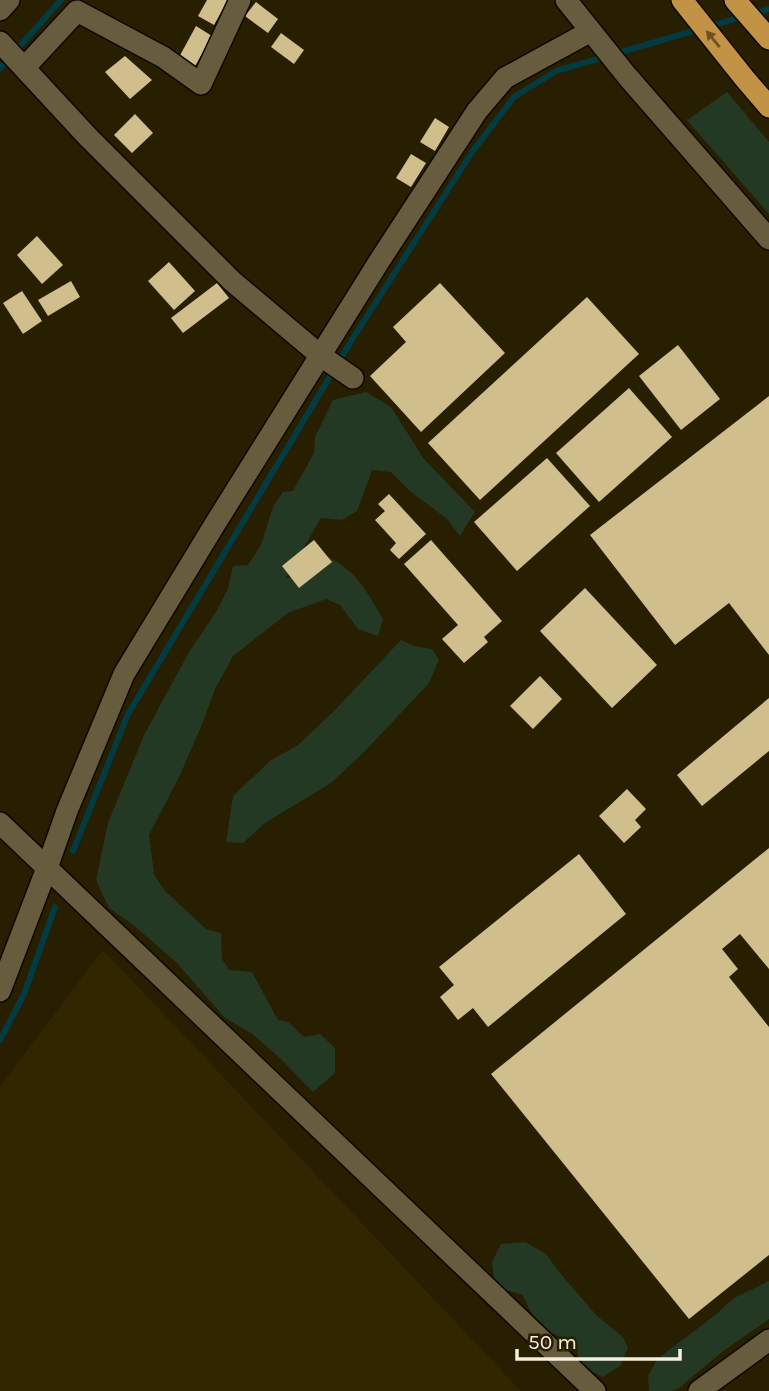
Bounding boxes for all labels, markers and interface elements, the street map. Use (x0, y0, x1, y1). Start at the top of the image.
one-way arrow (706, 31, 721, 49)
scale bar (517, 1318, 680, 1362)
text: 50 m (528, 1330, 577, 1354)

